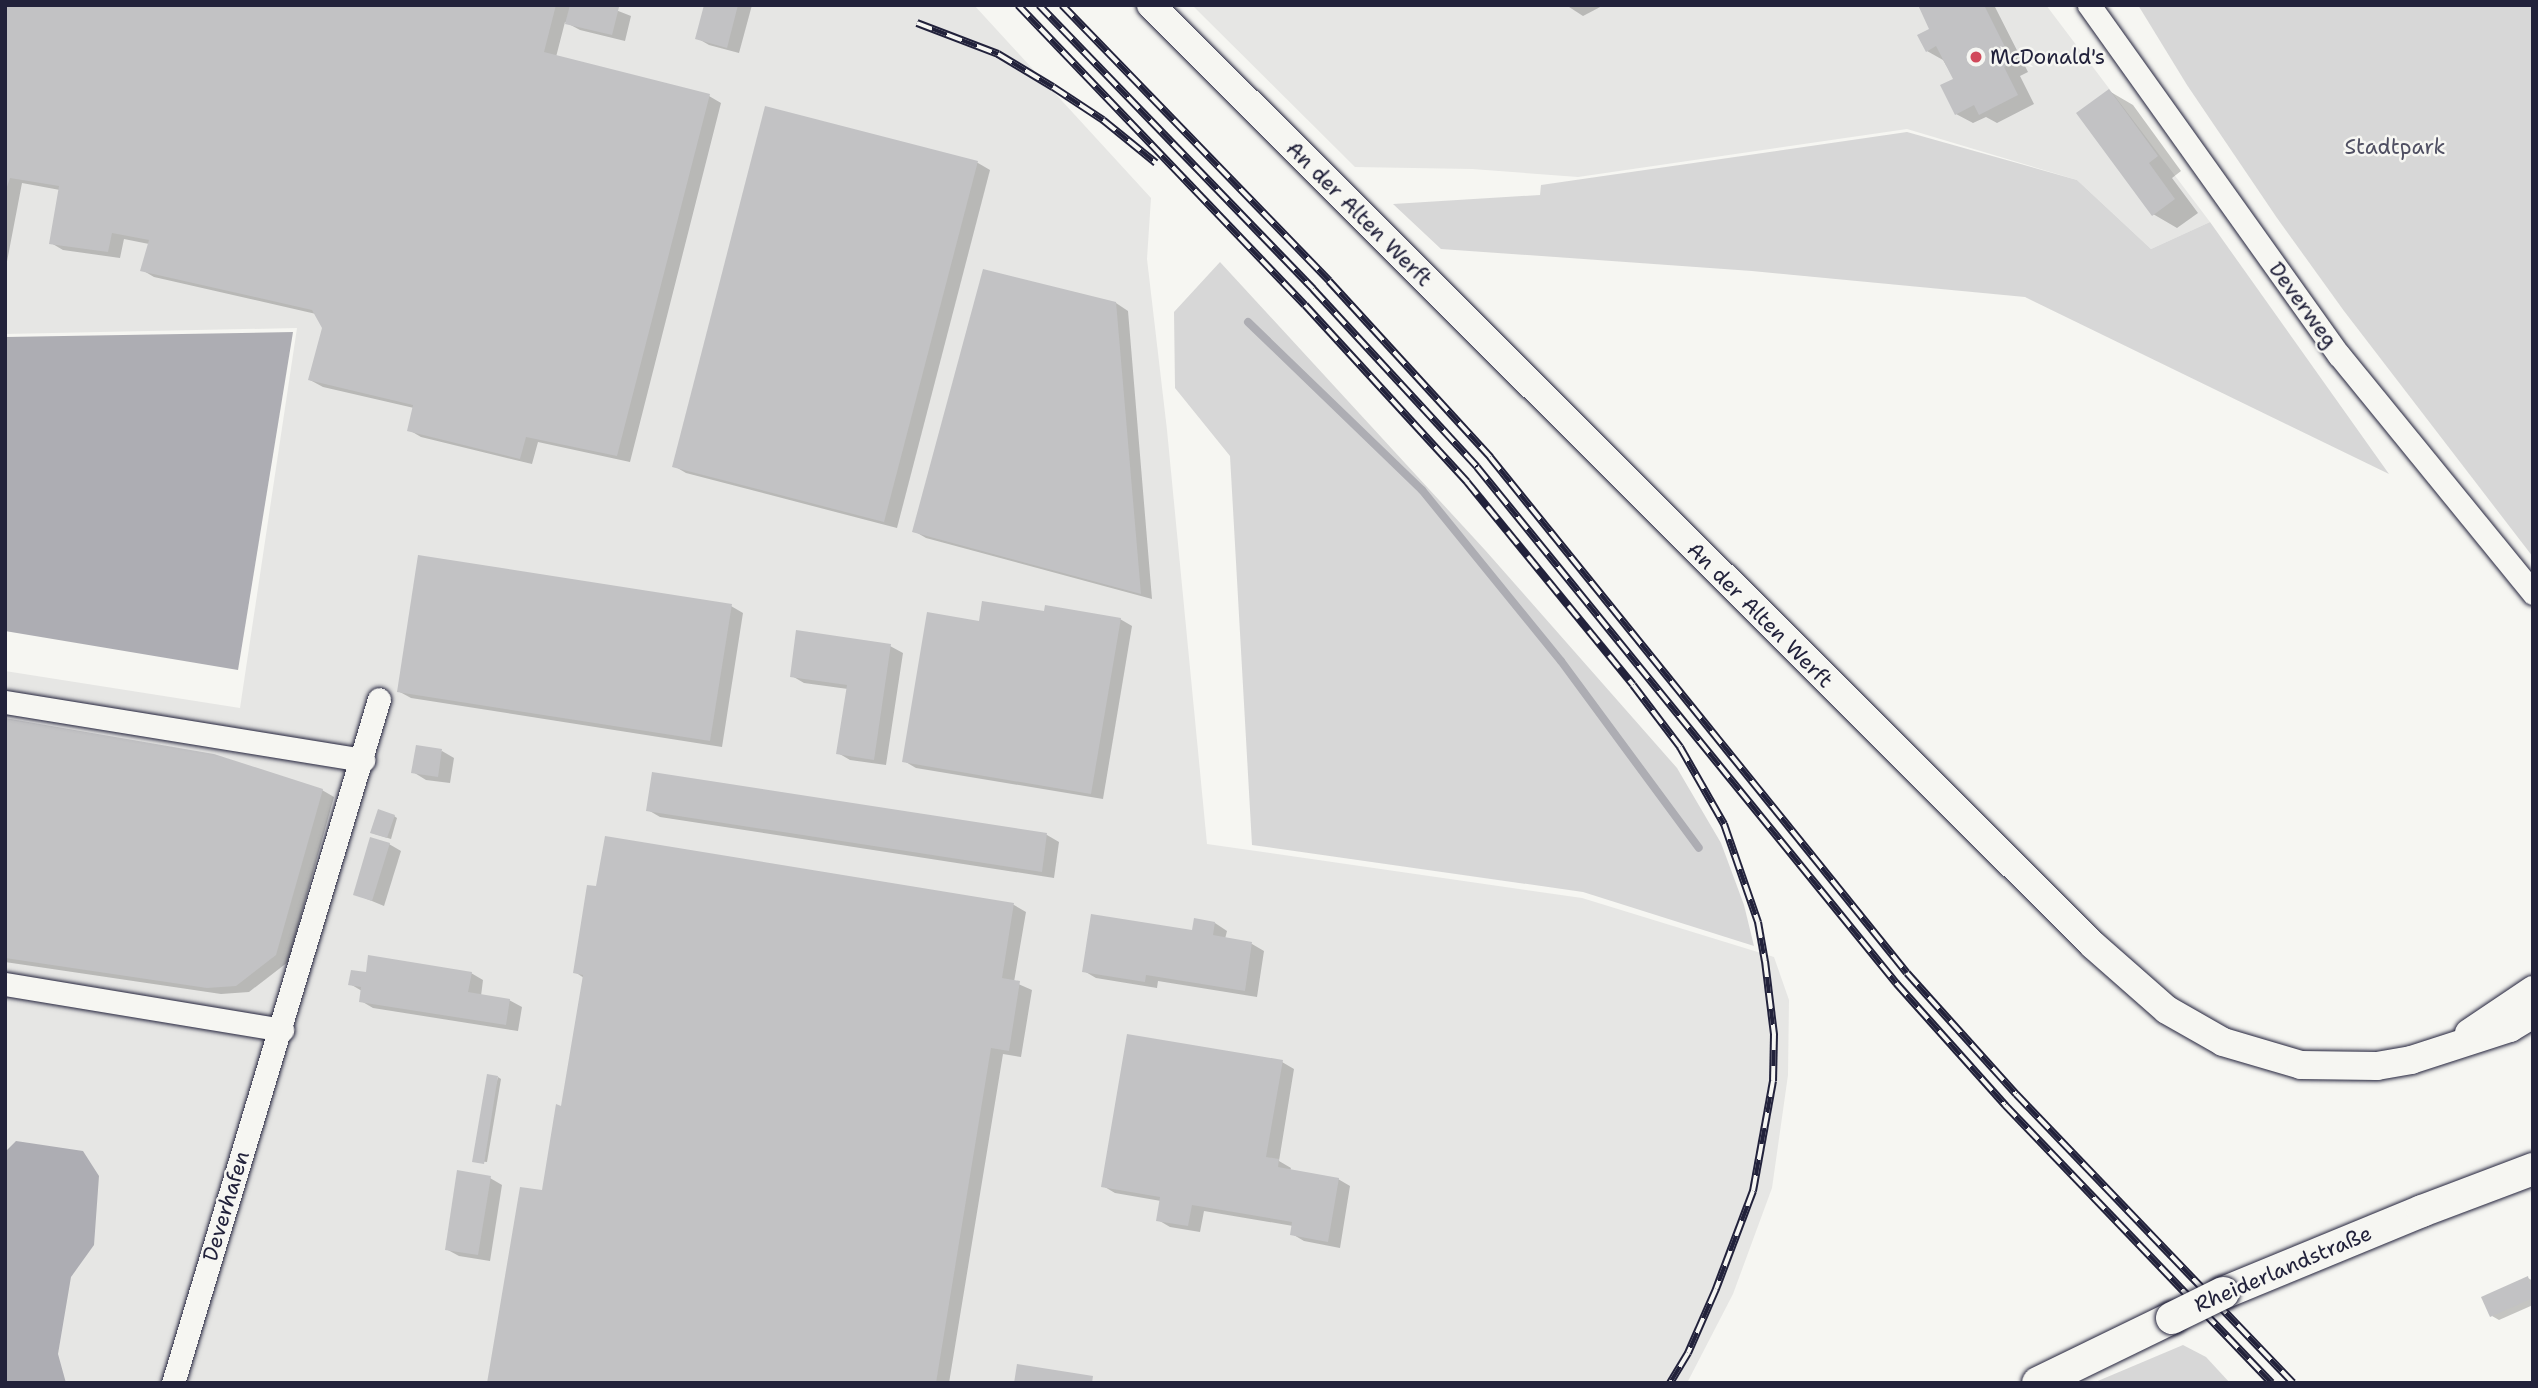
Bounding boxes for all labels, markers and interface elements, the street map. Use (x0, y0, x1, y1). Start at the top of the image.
place label: McDonald's (1990, 44, 2105, 70)
marker: McDonald's (1968, 49, 1984, 65)
park label: Stadtpark (2344, 134, 2446, 160)
street label: An der Alten Werft (1281, 136, 1437, 292)
street label: Deverweg (2263, 257, 2343, 353)
street label: An der Alten Werft (1682, 537, 1838, 693)
street label: Deverhafen (197, 1148, 255, 1264)
street label: Rheiderlandstraße (2191, 1220, 2375, 1318)

